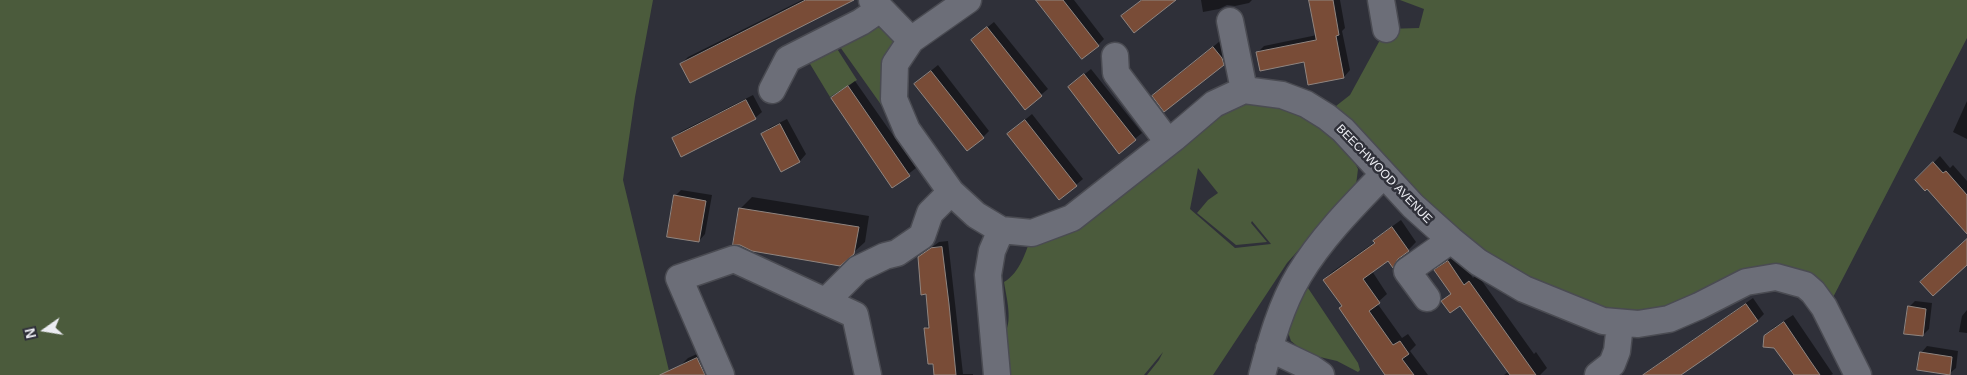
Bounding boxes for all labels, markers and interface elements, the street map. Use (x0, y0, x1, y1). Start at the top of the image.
street label: BEECHWOOD AVENUE (1333, 122, 1435, 226)
north arrow (20, 305, 70, 355)
text: N (21, 327, 39, 340)

